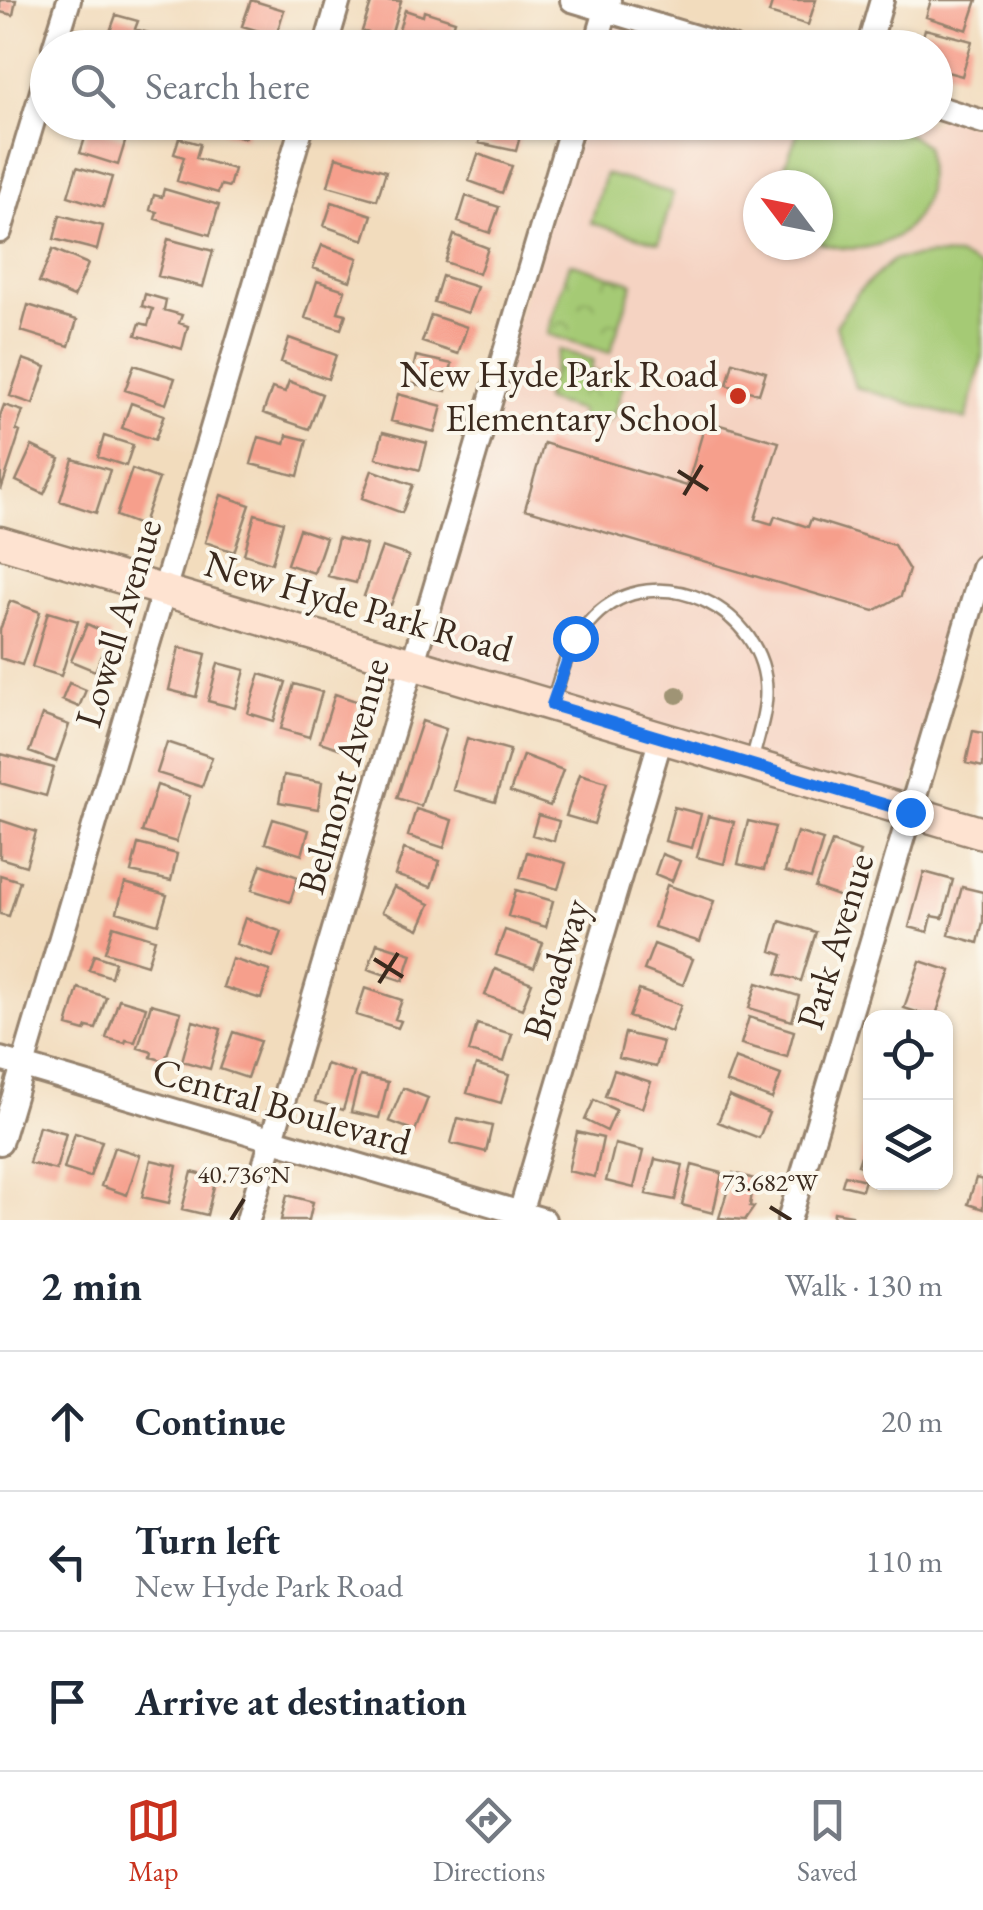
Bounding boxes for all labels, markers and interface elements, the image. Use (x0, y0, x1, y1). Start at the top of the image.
search box (30, 30, 953, 140)
icon: search (65, 58, 120, 113)
text: Search here (145, 61, 310, 110)
north arrow (743, 170, 833, 260)
place label: New Hyde Park Road Elementary School (399, 349, 719, 442)
marker: New Hyde Park Road Elementary School (727, 385, 749, 407)
street label: Lowell Avenue (63, 513, 172, 733)
street label: New Hyde Park Road (199, 538, 520, 673)
route start (553, 616, 599, 662)
street label: Belmont Avenue (285, 652, 400, 900)
route end (888, 790, 934, 836)
street label: Park Avenue (785, 847, 884, 1035)
street label: Broadway (511, 892, 600, 1045)
map controls (863, 1010, 953, 1190)
button: locate (863, 1010, 953, 1100)
street label: Central Boulevard (147, 1045, 418, 1166)
button: layers (863, 1100, 953, 1190)
text: 40.736°N (198, 1158, 291, 1190)
text: 73.682°W (722, 1166, 819, 1198)
text: 2 min (40, 1258, 142, 1313)
text: Walk · 130 m (785, 1264, 943, 1306)
icon: ahead (40, 1394, 95, 1449)
text: Continue (135, 1397, 286, 1446)
text: 20 m (881, 1400, 943, 1442)
text: Turn left (135, 1516, 280, 1565)
icon: left (40, 1534, 95, 1589)
text: 110 m (866, 1540, 943, 1582)
text: New Hyde Park Road (135, 1565, 403, 1607)
icon: arrive (40, 1674, 95, 1729)
text: Arrive at destination (135, 1677, 467, 1726)
tab: Map (126, 1793, 181, 1889)
tab: Directions (433, 1793, 545, 1889)
tab: Saved (797, 1793, 857, 1889)

